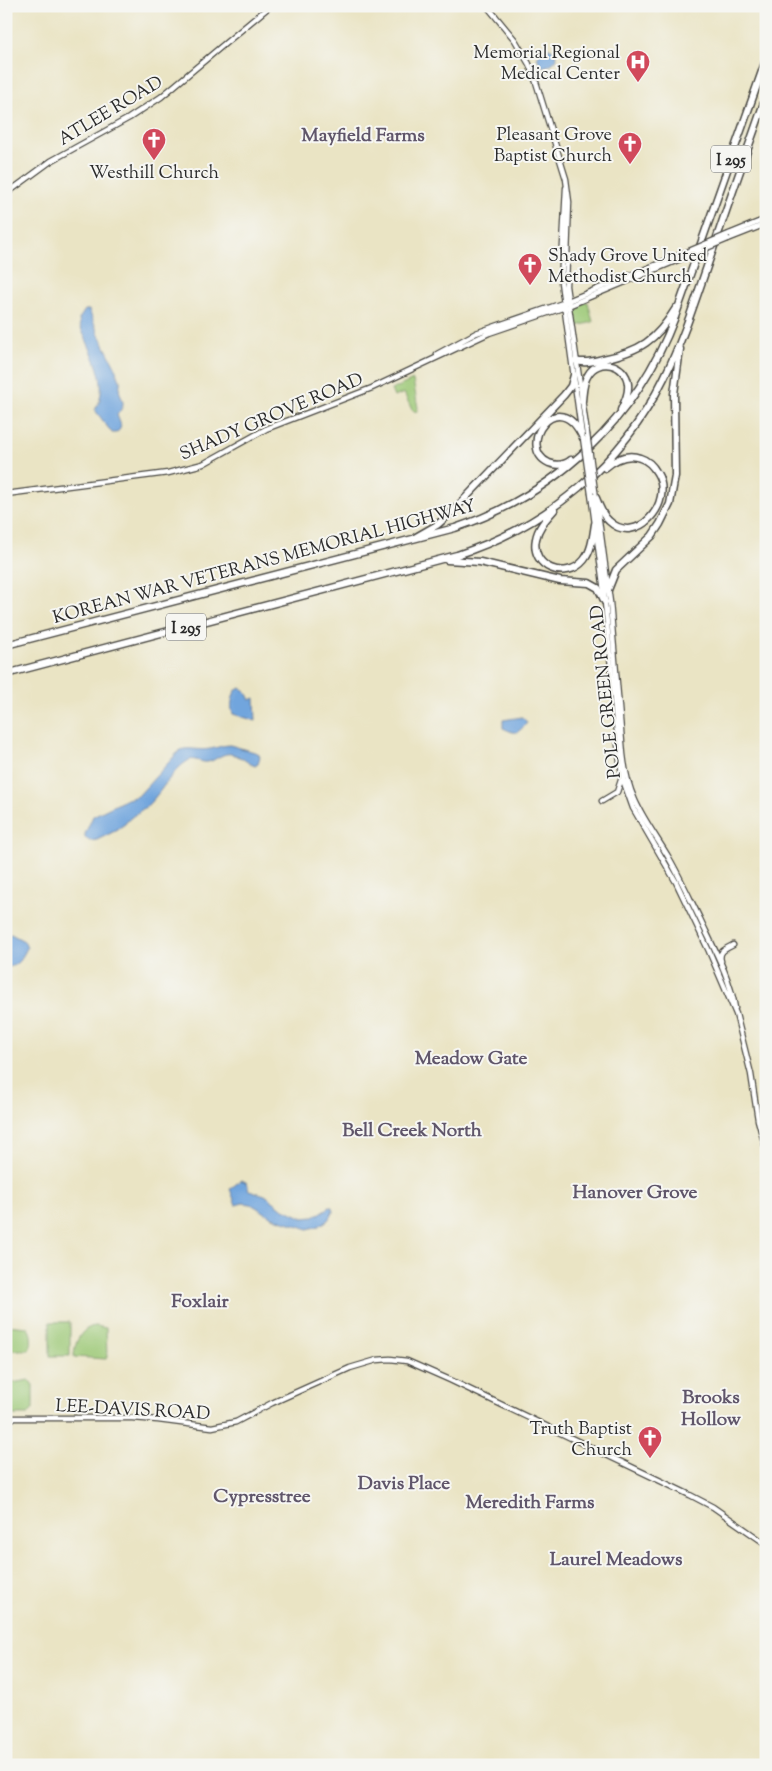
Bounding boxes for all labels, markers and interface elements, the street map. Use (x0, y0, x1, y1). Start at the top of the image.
place label: Memorial Regional Medical Center (473, 41, 620, 88)
hospital icon: Memorial Regional Medical Center (625, 49, 651, 83)
street label: ATLEE ROAD (54, 70, 168, 153)
district label: Mayfield Farms (301, 123, 425, 150)
place label: Pleasant Grove Baptist Church (494, 123, 612, 170)
church icon: Westhill Church (141, 127, 167, 161)
church icon: Pleasant Grove Baptist Church (617, 131, 643, 165)
road number: I 295 (711, 146, 751, 172)
place label: Westhill Church (89, 161, 219, 187)
place label: Shady Grove United Methodist Church (548, 244, 707, 291)
church icon: Shady Grove United Methodist Church (517, 252, 543, 286)
street label: SHADY GROVE ROAD (176, 367, 368, 468)
street label: KOREAN WAR VETERANS MEMORIAL HIGHWAY (50, 494, 479, 632)
street label: POLE GREEN ROAD (585, 604, 629, 780)
road number: I 295 (166, 614, 206, 640)
district label: Meadow Gate (415, 1046, 527, 1073)
district label: Bell Creek North (342, 1118, 483, 1145)
district label: Hanover Grove (573, 1180, 698, 1207)
district label: Foxlair (171, 1289, 230, 1316)
district label: Brooks Hollow (681, 1385, 742, 1434)
street label: LEE-DAVIS ROAD (55, 1394, 211, 1428)
place label: Truth Baptist Church (529, 1417, 632, 1464)
church icon: Truth Baptist Church (637, 1425, 663, 1459)
district label: Davis Place (358, 1471, 450, 1498)
district label: Cypresstree (213, 1484, 311, 1511)
district label: Meredith Farms (466, 1490, 595, 1517)
district label: Laurel Meadows (550, 1547, 683, 1574)

